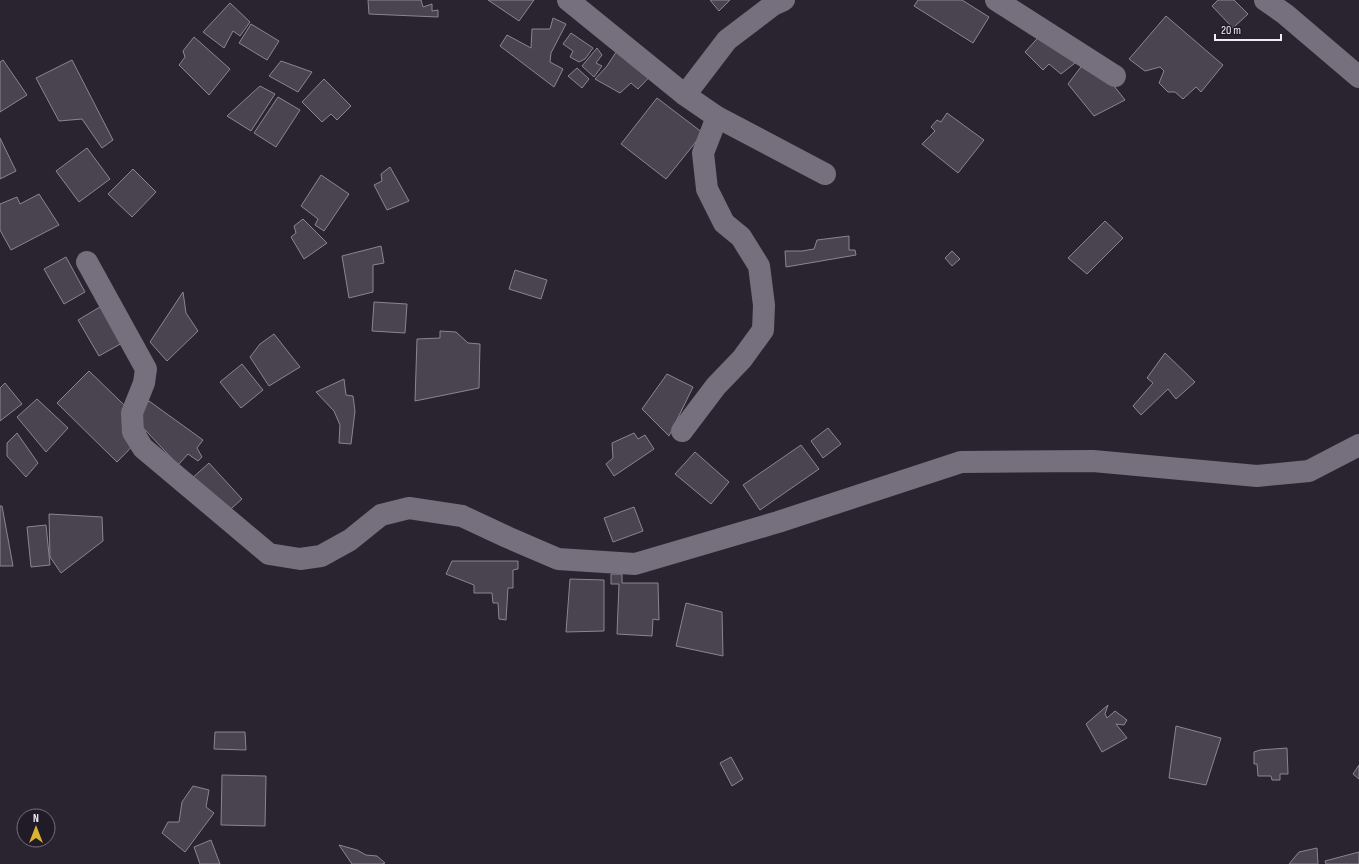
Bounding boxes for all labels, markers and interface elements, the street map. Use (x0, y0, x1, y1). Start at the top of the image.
scale bar (1215, 16, 1281, 42)
text: 20 m (1221, 23, 1241, 38)
north arrow (16, 808, 56, 848)
text: N (33, 812, 39, 825)

